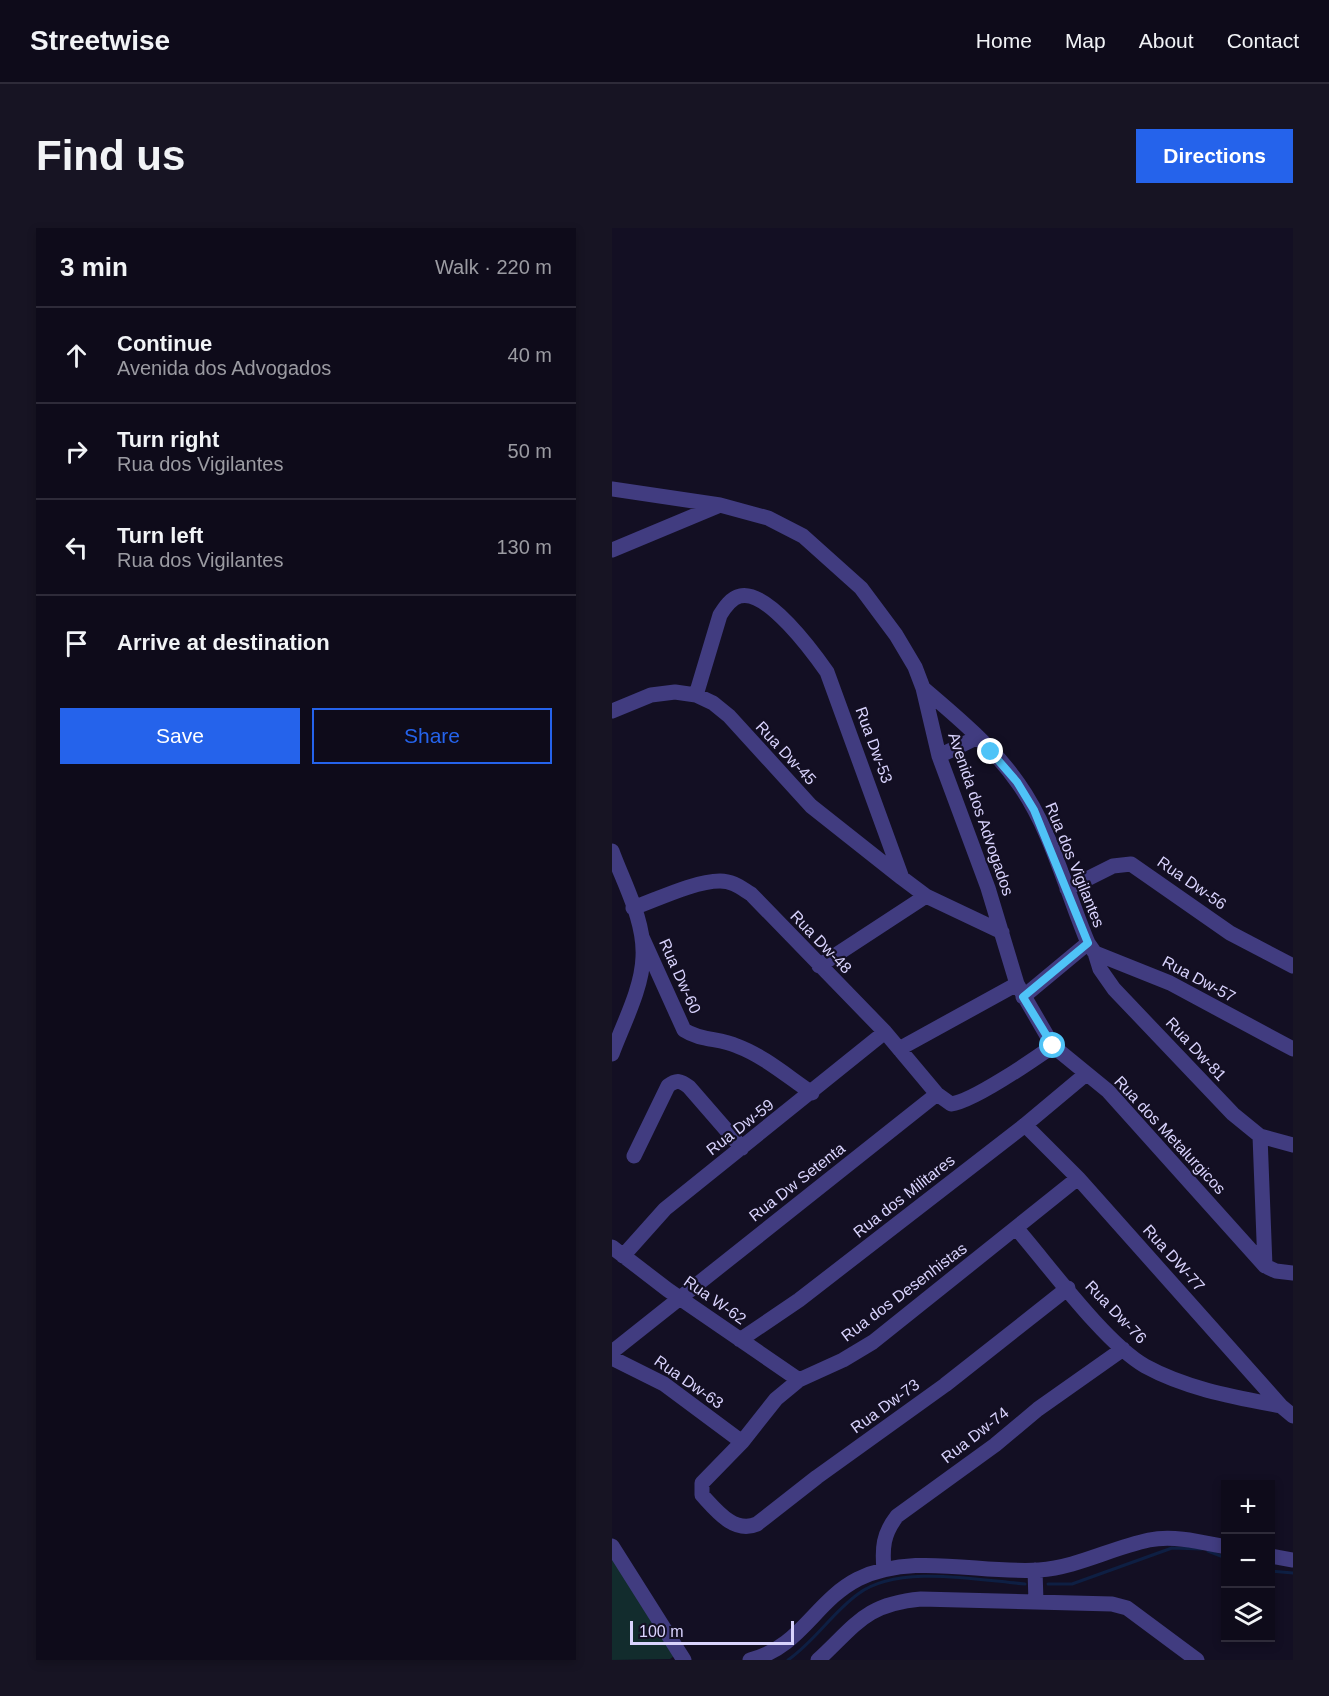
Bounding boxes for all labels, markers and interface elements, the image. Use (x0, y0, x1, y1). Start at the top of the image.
text: Streetwise (30, 25, 170, 56)
text: Home (976, 29, 1032, 52)
text: Map (1065, 29, 1106, 52)
text: About (1139, 29, 1194, 52)
text: Contact (1227, 29, 1299, 52)
button: Directions (1136, 129, 1293, 183)
text: Find us (36, 132, 185, 179)
text: 3 min (60, 252, 128, 282)
text: Walk · 220 m (435, 256, 552, 278)
text: Continue (117, 331, 212, 356)
icon: ahead (60, 339, 93, 372)
text: 40 m (508, 344, 552, 366)
text: Avenida dos Advogados (117, 357, 331, 379)
text: Turn right (117, 427, 219, 452)
icon: right (60, 435, 93, 468)
text: 50 m (508, 440, 552, 462)
text: Rua dos Vigilantes (117, 453, 283, 475)
text: Turn left (117, 523, 203, 548)
icon: left (60, 531, 93, 564)
text: 130 m (496, 536, 552, 558)
text: Rua dos Vigilantes (117, 549, 283, 571)
icon: arrive (60, 627, 93, 660)
text: Arrive at destination (117, 630, 330, 655)
street label: Rua Dw-53 (852, 704, 896, 786)
button: Save (60, 708, 300, 764)
button: Share (312, 708, 552, 764)
street label: Rua Dw-45 (752, 718, 820, 788)
street label: Avenida dos Advogados (945, 730, 1017, 898)
route end (977, 738, 1003, 764)
street label: Rua dos Vigilantes (1042, 800, 1108, 930)
street label: Rua Dw-56 (1154, 853, 1230, 913)
street label: Rua Dw-48 (787, 907, 855, 977)
street label: Rua Dw-60 (656, 936, 704, 1016)
street label: Rua Dw-57 (1160, 953, 1238, 1005)
street label: Rua Dw-81 (1162, 1014, 1230, 1084)
route start (1039, 1032, 1065, 1058)
street label: Rua dos Metalurgicos (1111, 1073, 1229, 1197)
street label: Rua Dw-59 (703, 1096, 777, 1158)
street label: Rua Dw Setenta (746, 1139, 848, 1225)
street label: Rua dos Militares (850, 1151, 958, 1241)
street label: Rua DW-77 (1140, 1221, 1208, 1295)
street label: Rua dos Desenhistas (838, 1239, 970, 1345)
street label: Rua W-62 (681, 1272, 749, 1328)
street label: Rua Dw-76 (1082, 1277, 1150, 1347)
street label: Rua Dw-63 (651, 1352, 727, 1412)
street label: Rua Dw-73 (848, 1376, 922, 1436)
street label: Rua Dw-74 (938, 1404, 1012, 1466)
map controls (1221, 1480, 1275, 1642)
button: + (1221, 1480, 1275, 1534)
button: − (1221, 1534, 1275, 1588)
button: layers (1221, 1588, 1275, 1642)
scale bar (630, 1618, 794, 1646)
text: 100 m (639, 1623, 683, 1640)

